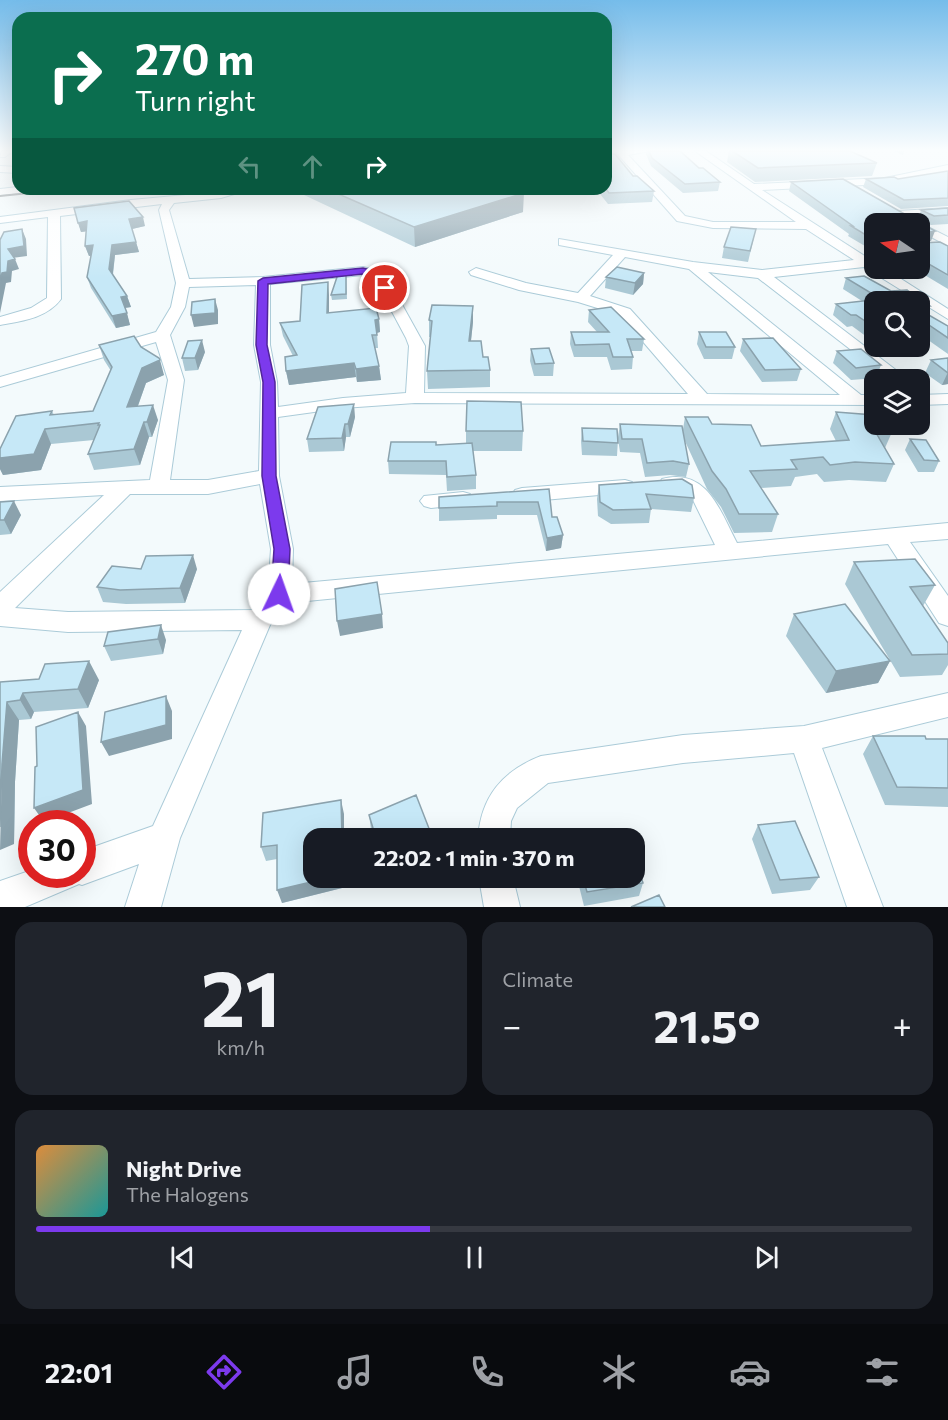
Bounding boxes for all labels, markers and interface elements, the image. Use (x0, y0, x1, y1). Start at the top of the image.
text: 270 m (135, 32, 254, 84)
icon: right (36, 36, 114, 114)
text: Turn right (135, 84, 255, 117)
icon: left (233, 150, 266, 183)
icon: ahead (296, 150, 329, 183)
icon: right (359, 150, 392, 183)
north arrow (864, 213, 930, 279)
map controls (864, 213, 930, 435)
pin (359, 262, 410, 313)
icon: arrive (368, 271, 401, 304)
button: search (864, 291, 930, 357)
button: layers (864, 369, 930, 435)
position arrow (247, 562, 311, 626)
speed limit sign: 30 (18, 810, 96, 888)
text: 22:02 · 1 min · 370 m (373, 844, 575, 871)
text: 21 (201, 948, 281, 1043)
text: Climate (503, 967, 573, 991)
text: 21.5° (653, 997, 760, 1052)
text: − (503, 1004, 521, 1045)
text: + (893, 1004, 912, 1045)
text: km/h (216, 1035, 265, 1059)
text: Night Drive (126, 1155, 241, 1182)
text: The Halogens (126, 1182, 249, 1206)
icon: previous (166, 1241, 199, 1274)
icon: pause (458, 1241, 491, 1274)
icon: next (750, 1241, 783, 1274)
icon: directions (203, 1351, 245, 1393)
icon: music (334, 1351, 376, 1393)
icon: phone (466, 1351, 508, 1393)
icon: climate (598, 1351, 640, 1393)
icon: car (729, 1351, 771, 1393)
icon: filters (861, 1351, 903, 1393)
text: 22:01 (45, 1356, 113, 1389)

